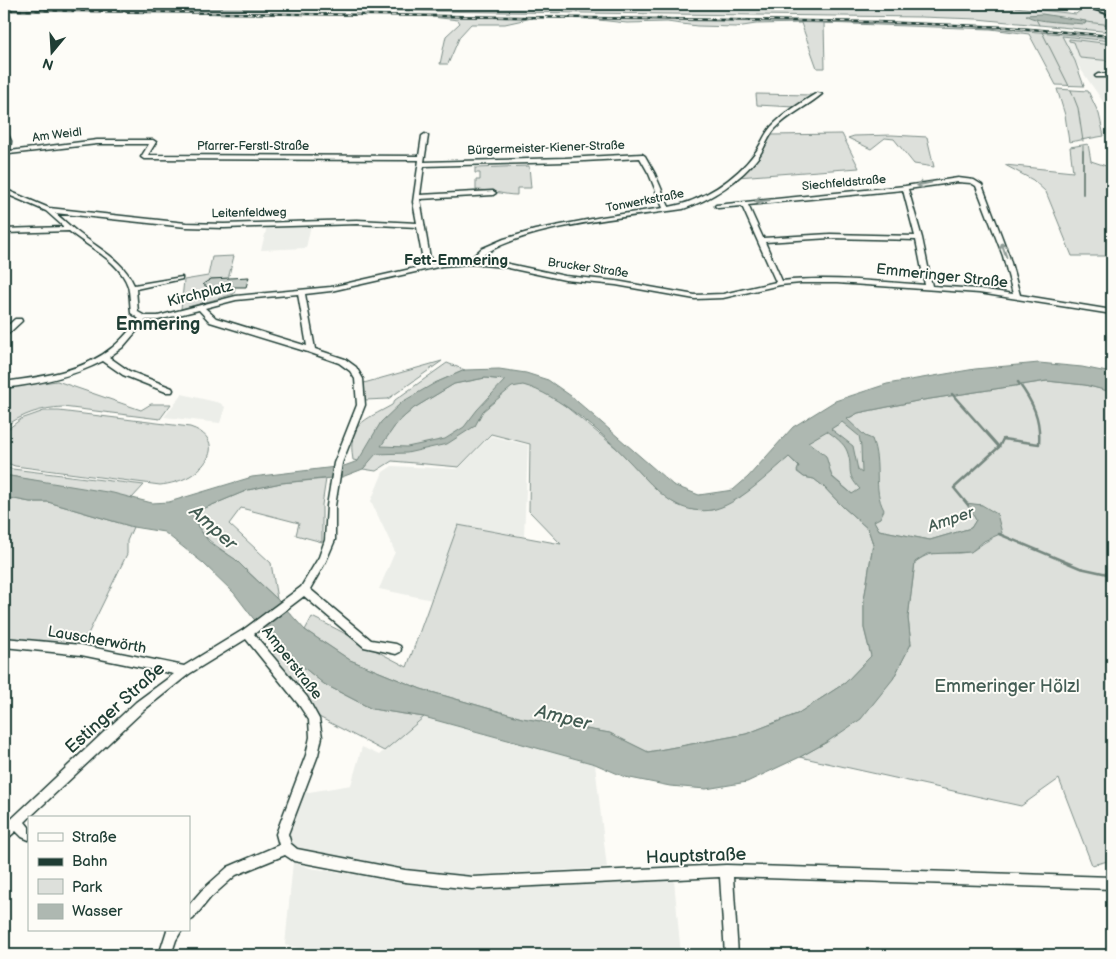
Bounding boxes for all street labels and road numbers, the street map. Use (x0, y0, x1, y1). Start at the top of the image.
street label: Am Weidl (31, 125, 83, 145)
street label: Bürgermeister-Kiener-Straße (467, 138, 625, 158)
street label: Pfarrer-Ferstl-Straße (197, 139, 309, 154)
street label: Siechfeldstraße (801, 172, 887, 194)
street label: Tonwerkstraße (605, 186, 685, 216)
street label: Leitenfeldweg (211, 205, 287, 221)
street label: Brucker Straße (547, 255, 629, 281)
street label: Emmeringer Straße (875, 260, 1009, 292)
street label: Kirchplatz (165, 277, 236, 311)
street label: Lauscherwörth (46, 622, 148, 658)
street label: Amperstraße (258, 623, 326, 703)
street label: Estinger Straße (61, 658, 169, 758)
street label: Hauptstraße (645, 844, 747, 868)

